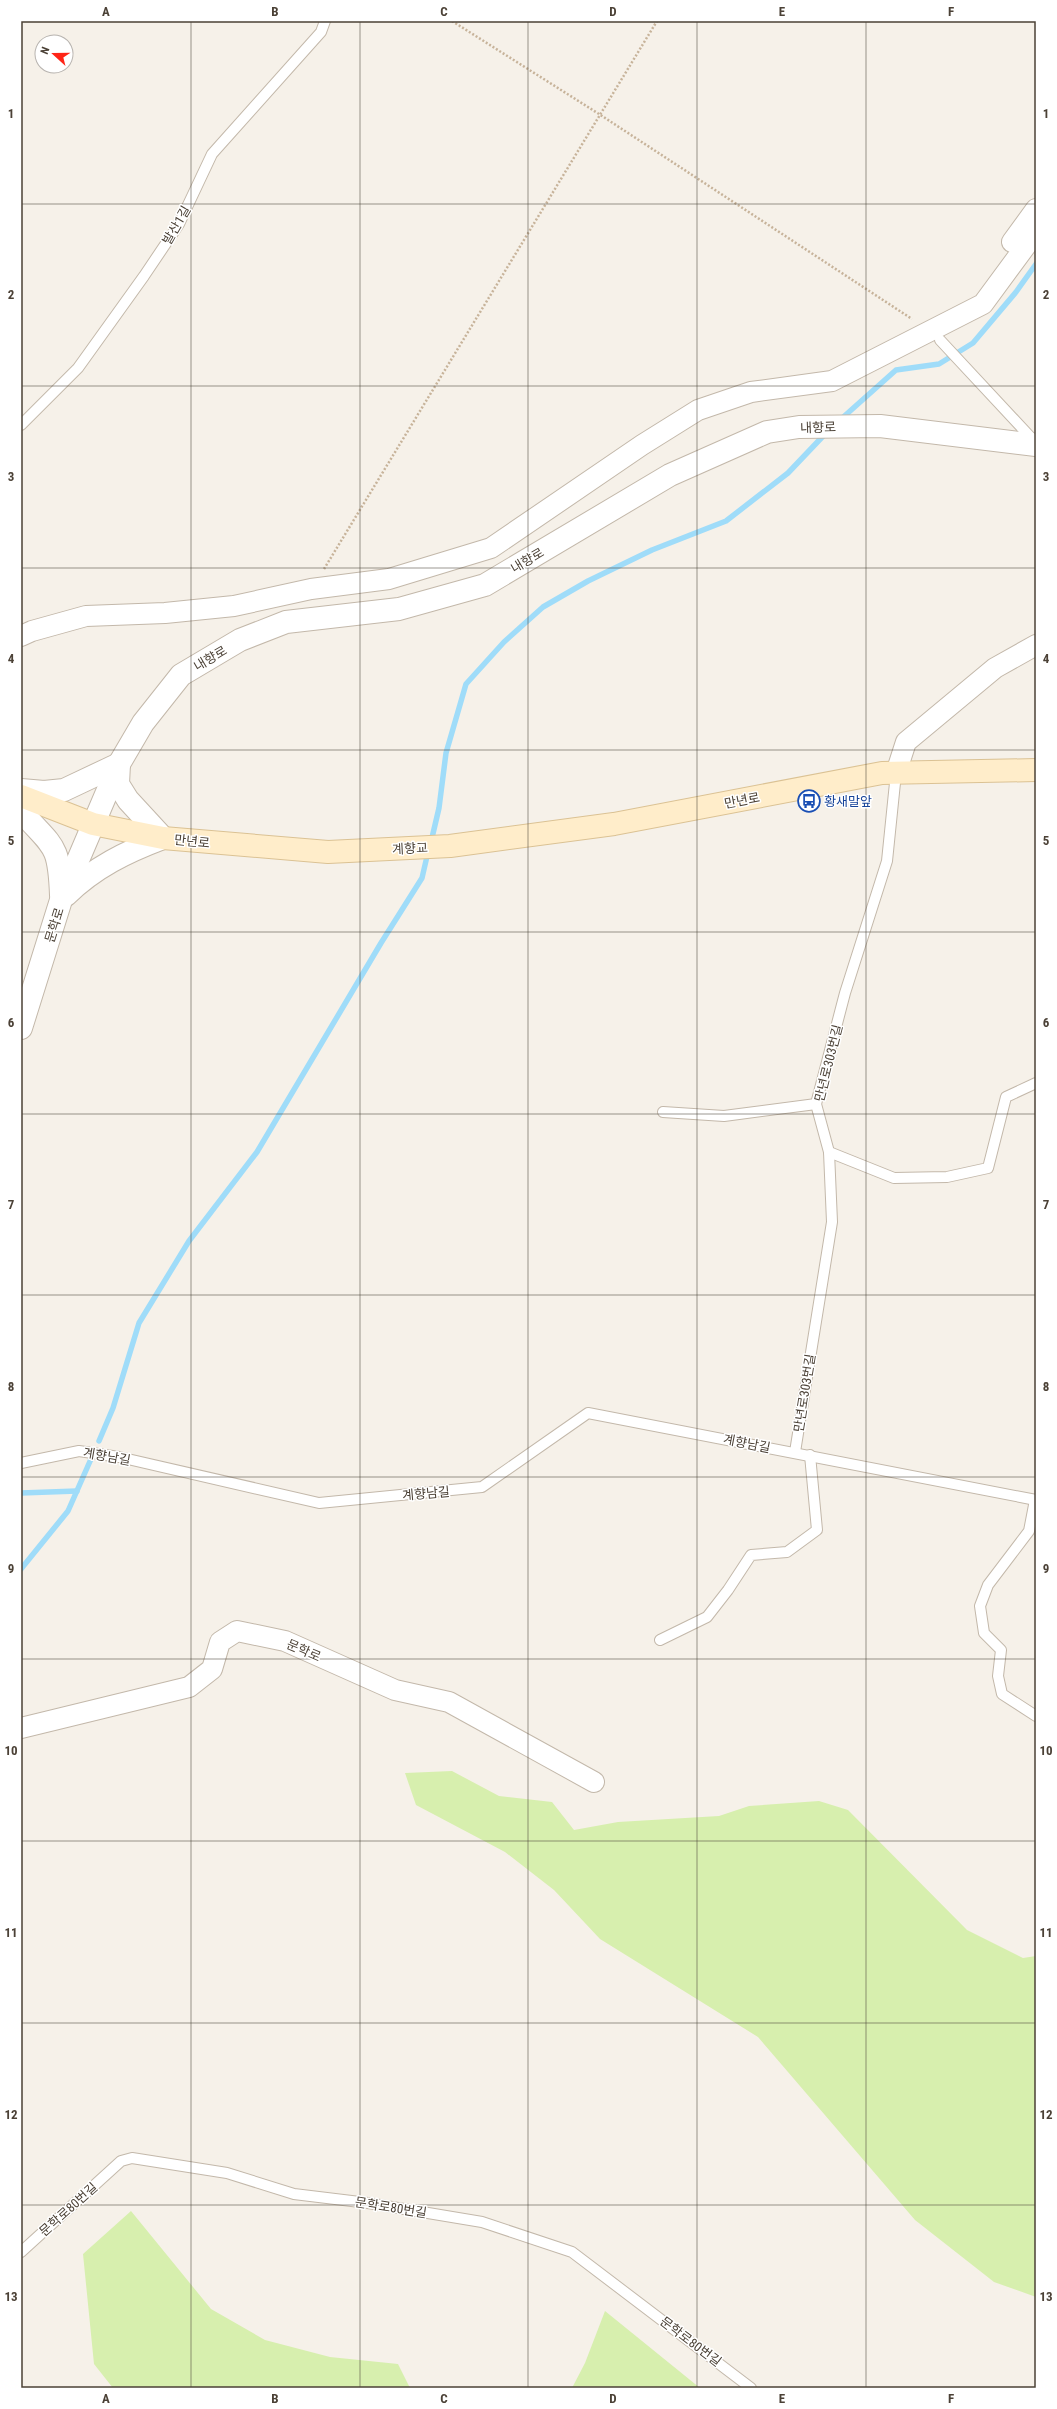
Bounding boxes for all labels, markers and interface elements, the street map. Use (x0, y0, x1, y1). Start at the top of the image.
text: A (102, 4, 110, 19)
text: B (271, 4, 279, 19)
text: C (440, 4, 448, 19)
text: D (609, 4, 617, 19)
text: E (779, 4, 786, 19)
text: F (948, 4, 954, 19)
north arrow (34, 34, 74, 74)
text: N (38, 45, 52, 56)
text: 1 (8, 106, 14, 121)
text: 1 (1043, 106, 1049, 121)
street label: 발산1길 (159, 203, 194, 247)
text: 2 (8, 287, 15, 302)
text: 2 (1043, 287, 1050, 302)
street label: 내향로 (800, 419, 836, 436)
text: 3 (8, 469, 14, 484)
text: 3 (1043, 469, 1049, 484)
street label: 내향로 (508, 545, 547, 576)
street label: 내향로 (191, 643, 230, 674)
text: 4 (8, 651, 15, 666)
text: 4 (1043, 651, 1050, 666)
bus stop icon: 황새말앞 (796, 788, 822, 814)
street label: 만년로 (723, 790, 761, 811)
place label: 황새말앞 (824, 794, 872, 809)
street label: 만년로 (173, 832, 211, 851)
text: 5 (8, 833, 15, 848)
text: 5 (1043, 833, 1050, 848)
street label: 계향교 (392, 840, 428, 857)
street label: 문학로 (42, 906, 67, 945)
text: 6 (8, 1015, 15, 1030)
text: 6 (1043, 1015, 1050, 1030)
street label: 만년로303번길 (812, 1023, 845, 1103)
text: 7 (8, 1197, 15, 1212)
text: 7 (1043, 1197, 1050, 1212)
street label: 만년로303번길 (791, 1353, 818, 1433)
text: 8 (8, 1379, 14, 1394)
text: 8 (1043, 1379, 1049, 1394)
street label: 계향남길 (722, 1432, 772, 1455)
street label: 계향남길 (82, 1445, 132, 1468)
street label: 계향남길 (402, 1484, 451, 1503)
text: 9 (8, 1561, 14, 1576)
text: 9 (1043, 1561, 1049, 1576)
street label: 문학로 (284, 1637, 323, 1664)
text: 10 (4, 1743, 18, 1758)
text: 10 (1039, 1743, 1053, 1758)
text: 11 (4, 1925, 18, 1940)
text: 11 (1039, 1925, 1053, 1940)
text: 12 (4, 2107, 18, 2122)
text: 12 (1039, 2107, 1053, 2122)
street label: 문학로80번길 (36, 2179, 100, 2239)
street label: 문학로80번길 (354, 2194, 428, 2221)
text: 13 (4, 2289, 18, 2304)
text: 13 (1039, 2289, 1053, 2304)
street label: 문학로80번길 (657, 2314, 724, 2369)
text: A (102, 2391, 110, 2406)
text: B (271, 2391, 279, 2406)
text: C (440, 2391, 448, 2406)
text: D (609, 2391, 617, 2406)
text: E (779, 2391, 786, 2406)
text: F (948, 2391, 954, 2406)

